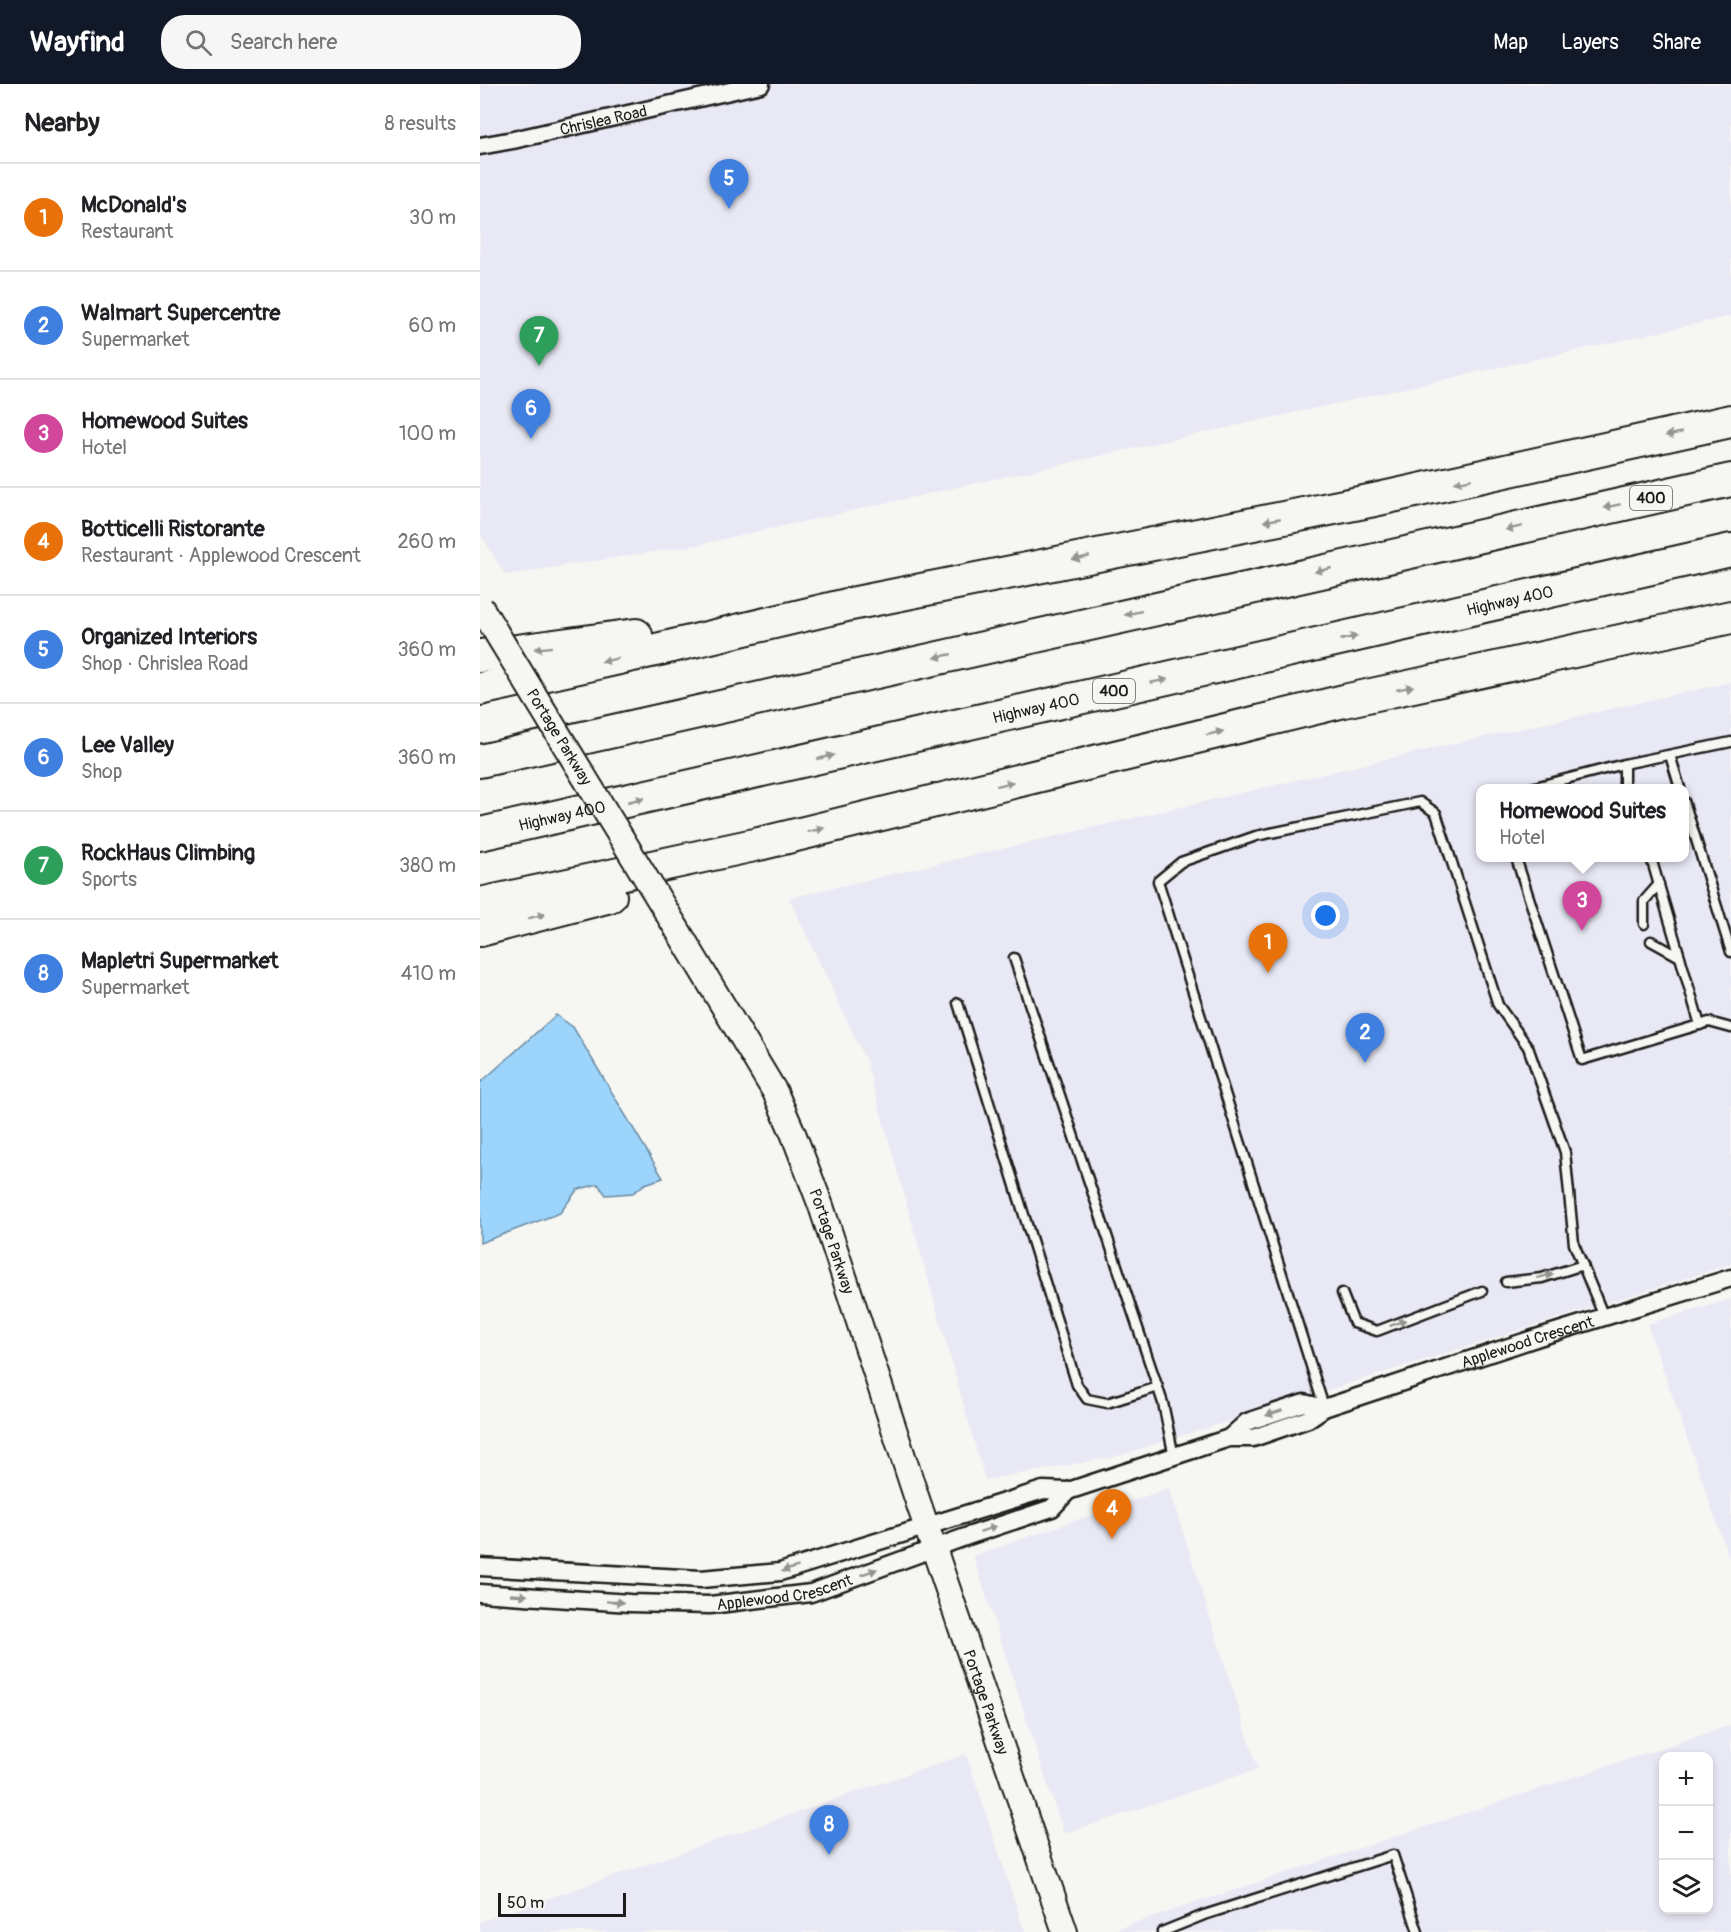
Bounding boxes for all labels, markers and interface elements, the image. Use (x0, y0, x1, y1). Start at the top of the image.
search box (161, 15, 581, 69)
text: Wayfind (30, 25, 125, 60)
icon: search (182, 26, 215, 59)
text: Search here (230, 28, 337, 56)
text: Map (1493, 29, 1528, 56)
text: Layers (1561, 29, 1619, 56)
text: Share (1652, 29, 1701, 56)
street label: Chrislea Road (558, 101, 649, 140)
text: Nearby (24, 107, 100, 139)
text: 8 results (385, 111, 456, 136)
pin: 5 (710, 160, 748, 209)
text: McDonald's (81, 191, 186, 219)
text: 1 (40, 205, 47, 230)
text: 30 m (409, 205, 456, 230)
text: Restaurant (81, 219, 173, 244)
text: Walmart Supercentre (81, 299, 280, 327)
text: 2 (38, 313, 49, 338)
text: 60 m (409, 313, 456, 338)
pin: 7 (520, 316, 558, 366)
text: Supermarket (81, 327, 190, 352)
pin: 6 (512, 390, 550, 439)
text: Homewood Suites (81, 407, 248, 435)
text: 3 (38, 421, 49, 446)
text: 100 m (399, 421, 456, 446)
one-way arrow (1664, 430, 1683, 439)
text: Hotel (81, 435, 127, 460)
one-way arrow (1454, 476, 1472, 486)
road number: 400 (1630, 486, 1672, 510)
one-way arrow (1603, 502, 1622, 512)
text: Botticelli Ristorante (81, 515, 265, 543)
one-way arrow (1262, 516, 1281, 525)
one-way arrow (1504, 524, 1523, 533)
text: 4 (38, 529, 49, 554)
text: 260 m (397, 529, 456, 554)
text: Restaurant · Applewood Crescent (81, 543, 361, 568)
one-way arrow (1071, 554, 1090, 563)
one-way arrow (1314, 566, 1333, 576)
street label: Highway 400 (1465, 582, 1555, 621)
one-way arrow (1124, 609, 1142, 619)
text: Organized Interiors (81, 623, 257, 651)
one-way arrow (1340, 632, 1359, 642)
text: 5 (38, 637, 49, 662)
text: 360 m (397, 637, 456, 662)
one-way arrow (534, 643, 553, 653)
text: Shop · Chrislea Road (81, 651, 249, 676)
one-way arrow (934, 652, 952, 662)
one-way arrow (601, 656, 619, 666)
one-way arrow (1150, 676, 1169, 685)
road number: 400 (1093, 679, 1135, 703)
one-way arrow (1396, 683, 1415, 692)
street label: Portage Parkway (522, 685, 596, 789)
street label: Highway 400 (991, 689, 1081, 728)
one-way arrow (1206, 727, 1224, 737)
text: Lee Valley (81, 731, 174, 759)
text: 6 (38, 745, 49, 770)
text: 360 m (397, 745, 456, 770)
one-way arrow (817, 751, 835, 761)
text: Shop (81, 759, 122, 784)
one-way arrow (996, 778, 1014, 788)
popup (1476, 784, 1689, 862)
one-way arrow (626, 795, 645, 804)
street label: Highway 400 (517, 797, 608, 836)
text: Homewood Suites (1499, 797, 1666, 825)
one-way arrow (807, 825, 825, 835)
text: Hotel (1499, 825, 1545, 850)
text: RockHaus Climbing (81, 839, 255, 867)
text: 7 (38, 853, 49, 878)
text: 380 m (399, 853, 456, 878)
text: Sports (81, 867, 137, 892)
pin: 3 (1562, 882, 1602, 931)
your location (1311, 901, 1340, 930)
one-way arrow (527, 910, 546, 920)
pin: 1 (1248, 924, 1288, 973)
text: Mapletri Supermarket (81, 947, 278, 975)
text: 8 (38, 961, 49, 986)
text: 410 m (401, 961, 456, 986)
text: Supermarket (81, 975, 190, 1000)
pin: 2 (1346, 1014, 1384, 1063)
street label: Portage Parkway (804, 1186, 858, 1297)
one-way arrow (1536, 1271, 1554, 1281)
street label: Applewood Crescent (1459, 1312, 1597, 1373)
one-way arrow (1389, 1318, 1407, 1327)
one-way arrow (1265, 1409, 1283, 1419)
pin: 4 (1092, 1490, 1132, 1539)
one-way arrow (979, 1524, 997, 1533)
one-way arrow (781, 1565, 799, 1574)
one-way arrow (860, 1566, 878, 1576)
street label: Applewood Crescent (716, 1570, 856, 1615)
one-way arrow (509, 1590, 528, 1600)
one-way arrow (606, 1597, 625, 1607)
street label: Portage Parkway (958, 1647, 1013, 1758)
map controls (1659, 1752, 1713, 1914)
button: + (1659, 1752, 1713, 1806)
pin: 8 (810, 1806, 848, 1855)
button: − (1659, 1806, 1713, 1860)
button: layers (1659, 1860, 1713, 1914)
scale bar (498, 1890, 626, 1918)
text: 50 m (507, 1893, 544, 1913)

